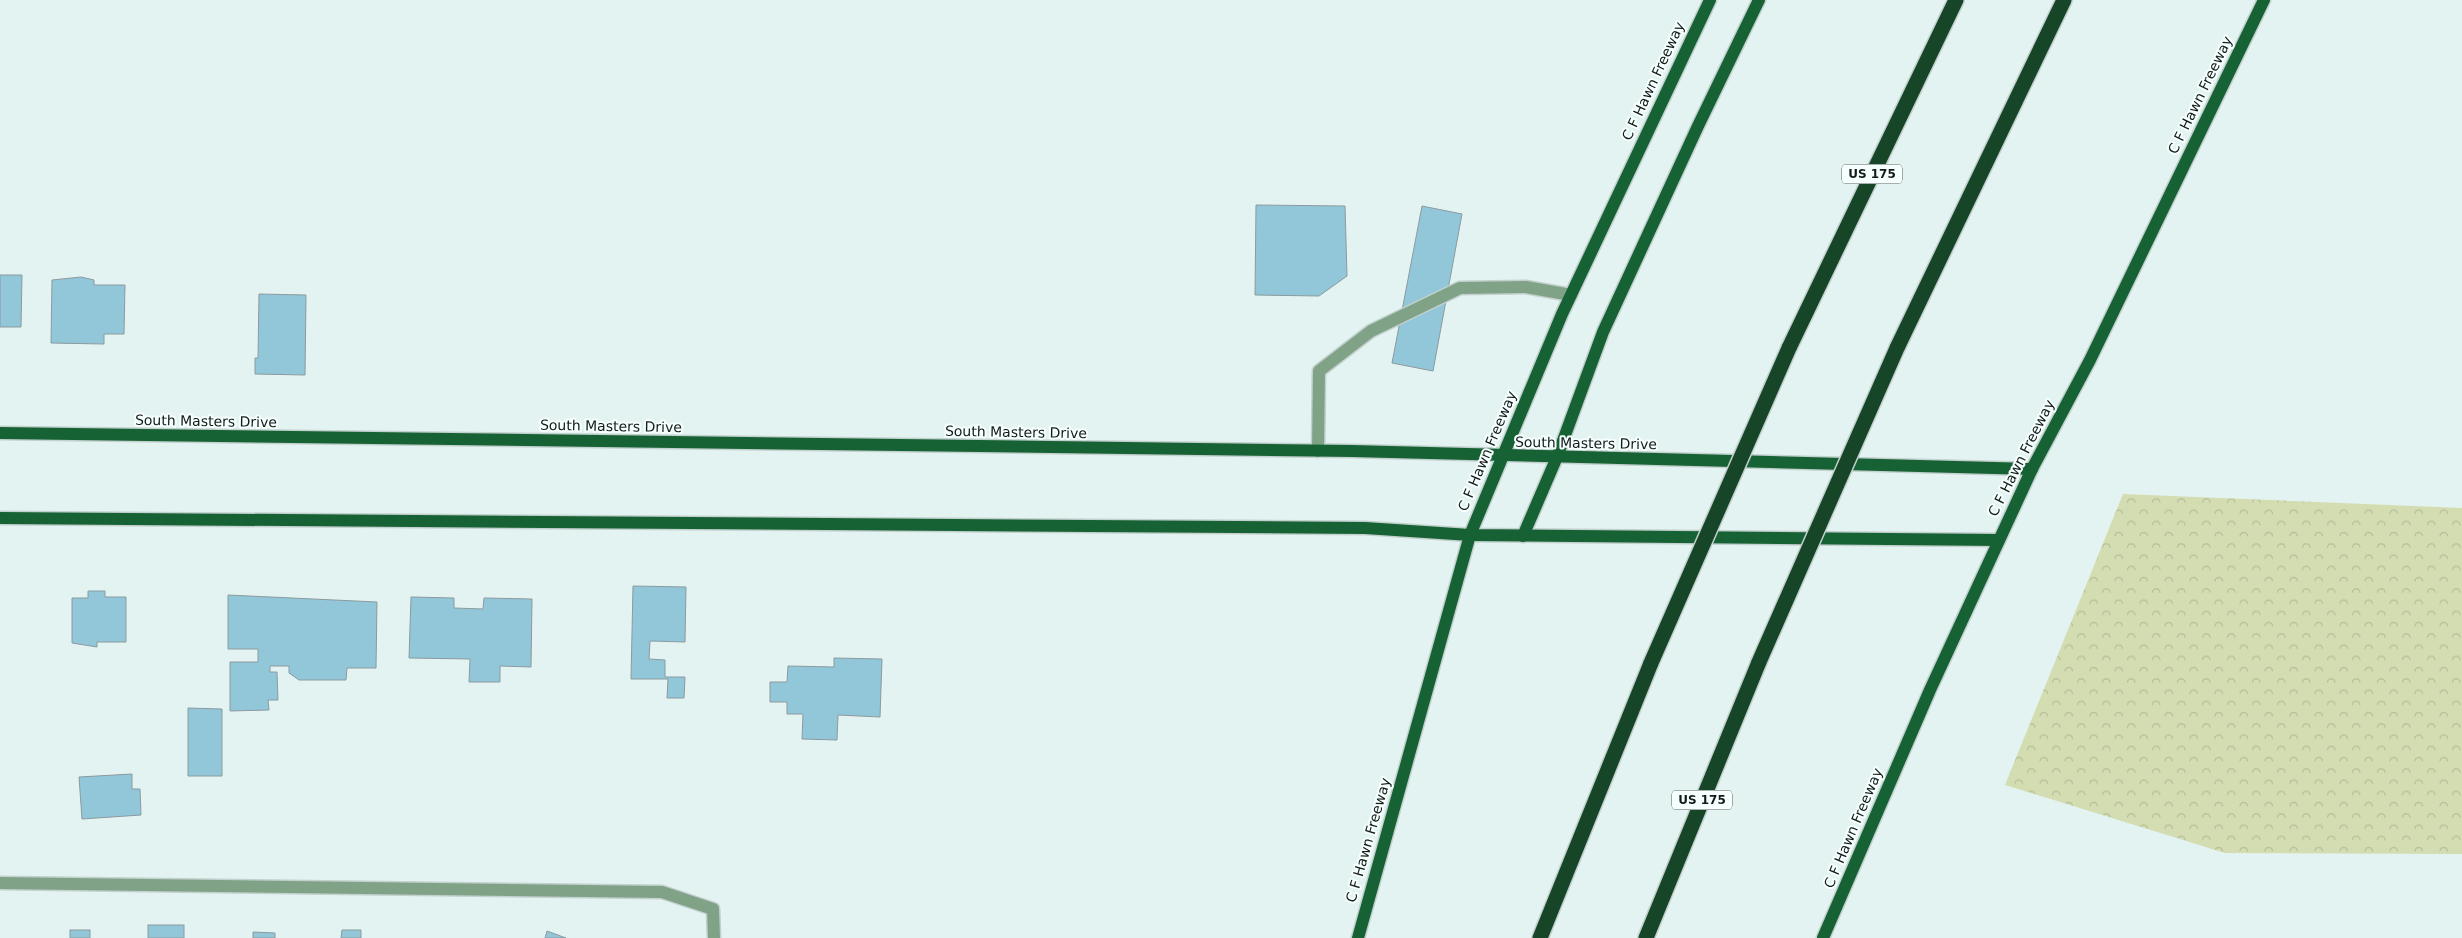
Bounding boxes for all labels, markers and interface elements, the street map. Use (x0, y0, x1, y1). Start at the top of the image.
street label: C F Hawn Freeway (1619, 19, 1687, 143)
street label: C F Hawn Freeway (2165, 34, 2235, 156)
road number: US 175 (1842, 164, 1902, 183)
street label: C F Hawn Freeway (1455, 389, 1519, 513)
street label: C F Hawn Freeway (1985, 397, 2057, 519)
street label: South Masters Drive (135, 412, 277, 430)
street label: South Masters Drive (540, 417, 682, 435)
street label: South Masters Drive (945, 423, 1087, 441)
street label: South Masters Drive (1515, 434, 1657, 452)
street label: C F Hawn Freeway (1821, 766, 1885, 890)
street label: C F Hawn Freeway (1343, 776, 1393, 904)
road number: US 175 (1672, 790, 1732, 810)

